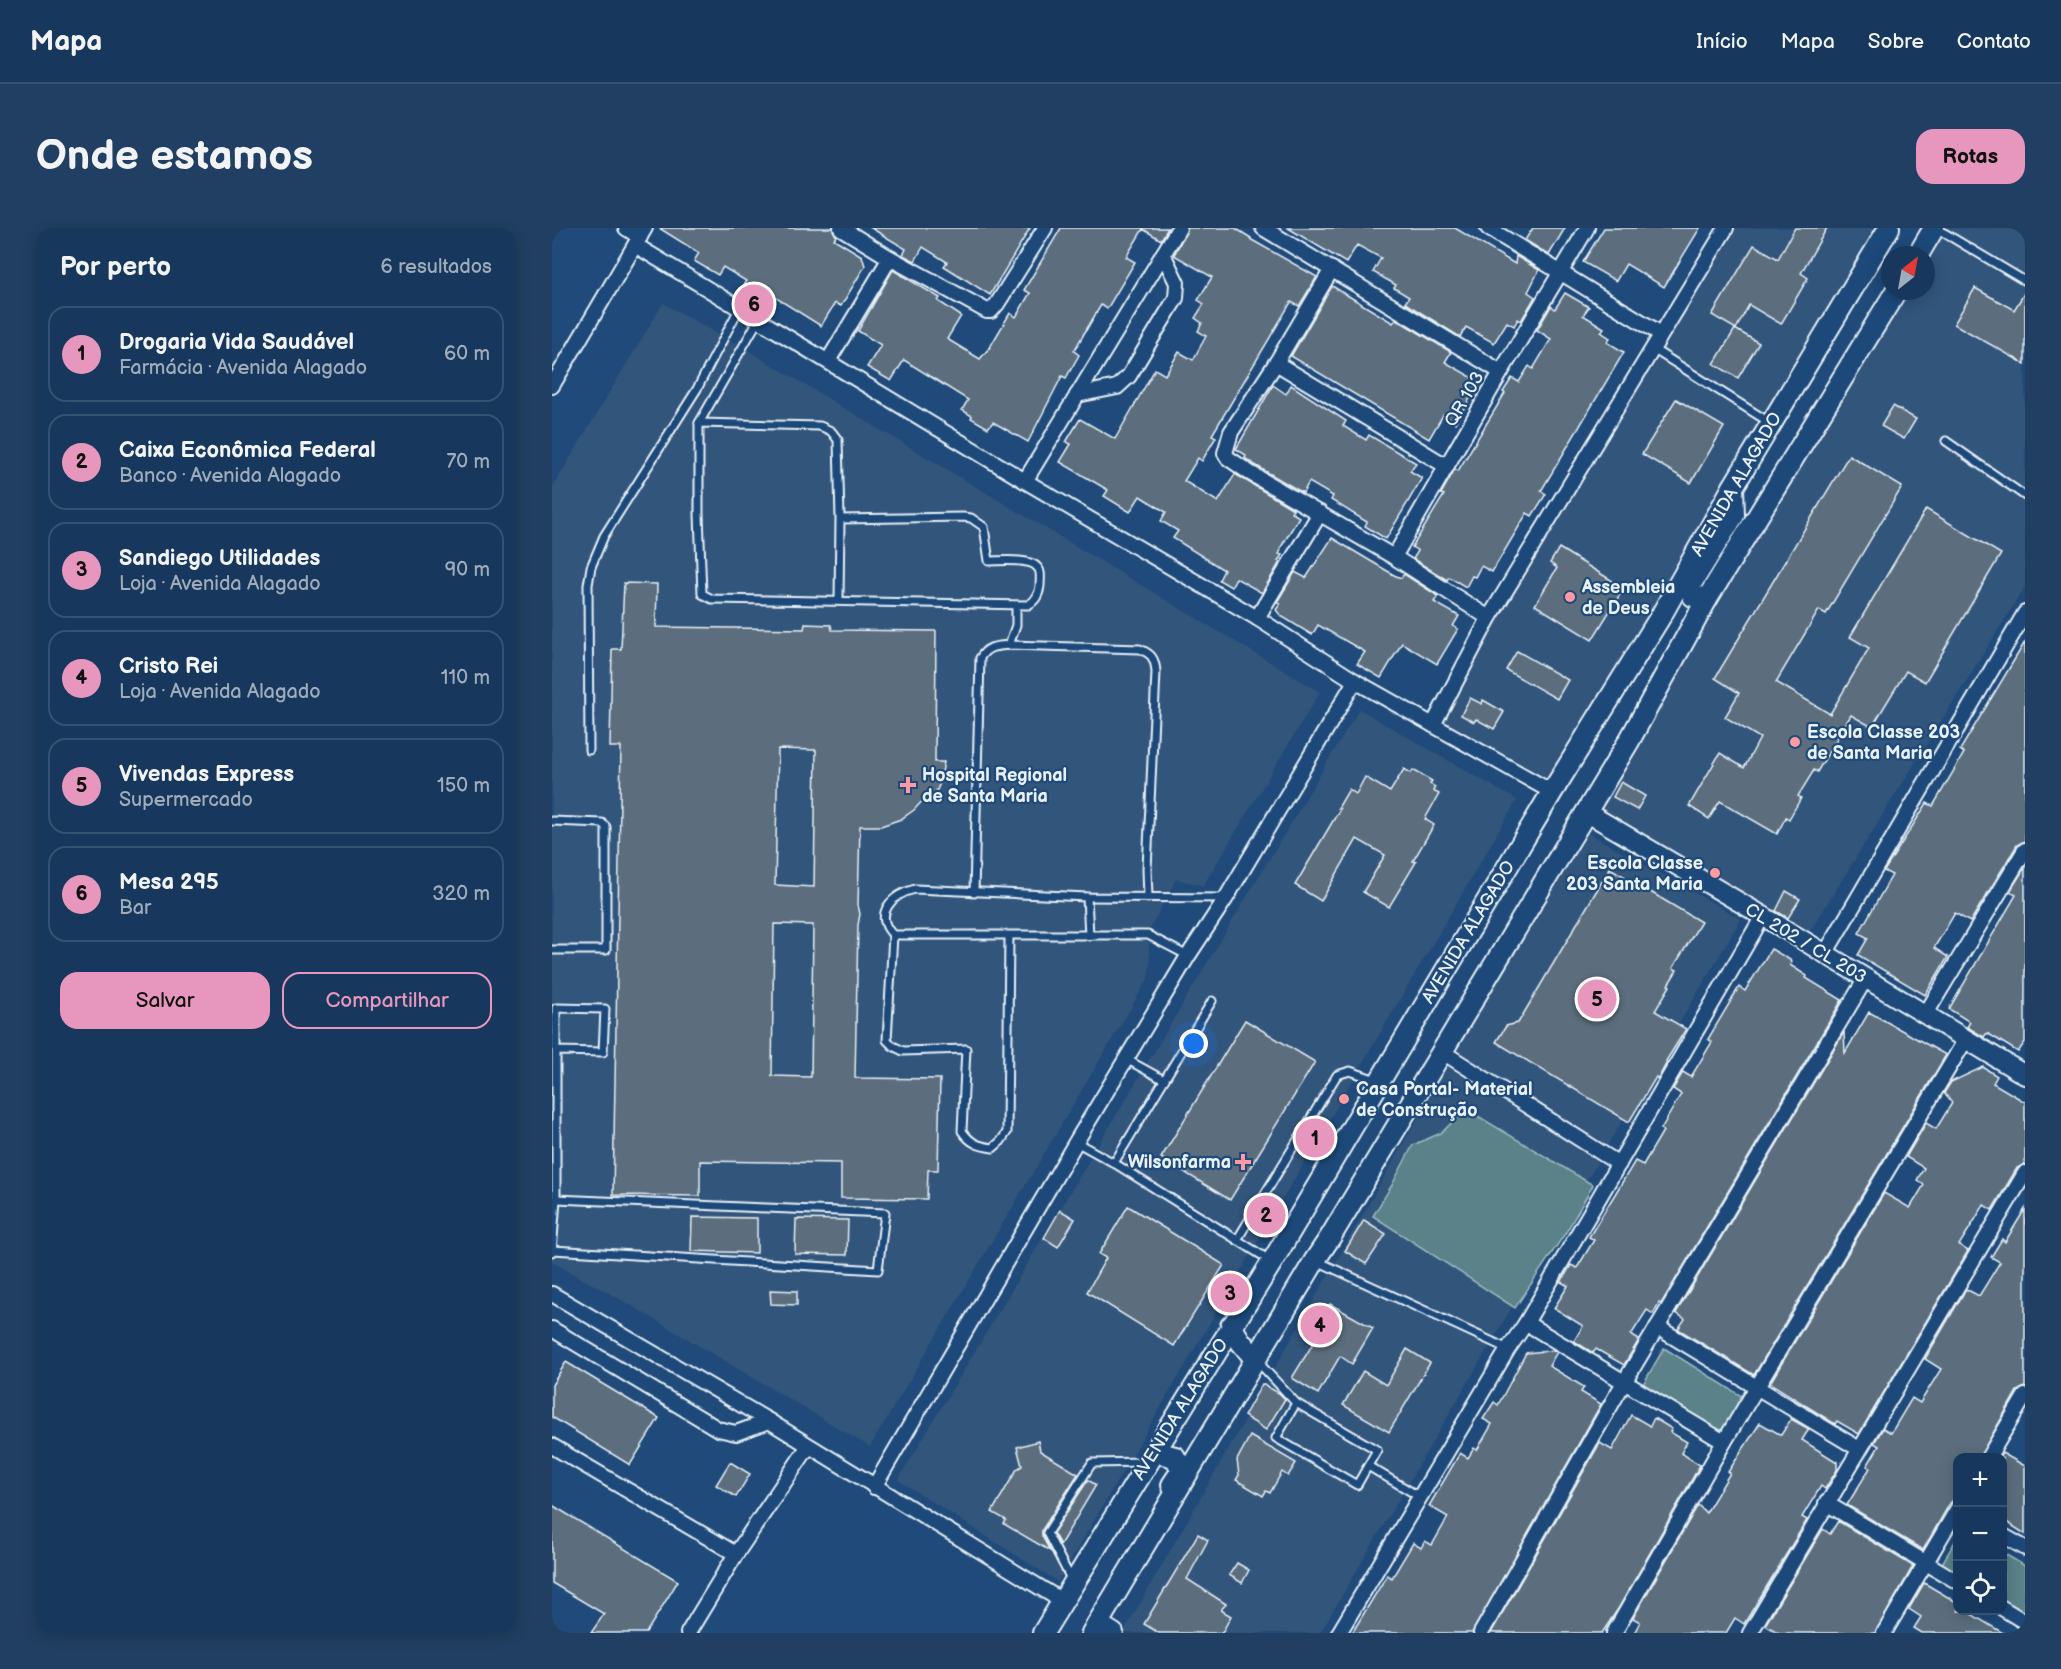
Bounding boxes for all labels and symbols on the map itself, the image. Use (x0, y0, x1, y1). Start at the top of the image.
north arrow (1881, 246, 1935, 300)
pin: 6 (734, 282, 774, 326)
street label: QR 103 (1440, 368, 1489, 431)
street label: AVENIDA ALAGADO (1687, 409, 1786, 560)
place label: Assembleia de Deus (1581, 577, 1675, 619)
marker: Assembleia de Deus (1563, 590, 1577, 604)
place label: Escola Classe 203 de Santa Maria (1807, 722, 1960, 764)
marker: Escola Classe 203 de Santa Maria (1788, 735, 1802, 749)
place label: Hospital Regional de Santa Maria (922, 765, 1067, 807)
marker: Hospital Regional de Santa Maria (899, 776, 917, 794)
place label: Escola Classe 203 Santa Maria (1566, 853, 1703, 895)
street label: AVENIDA ALAGADO (1418, 857, 1519, 1007)
marker: Escola Classe 203 Santa Maria (1708, 866, 1722, 880)
street label: CL 202 / CL 203 (1741, 899, 1870, 988)
pin: 5 (1578, 976, 1616, 1022)
your location (1179, 1029, 1208, 1058)
place label: Casa Portal- Material de Construção (1356, 1079, 1533, 1121)
marker: Casa Portal- Material de Construção (1337, 1092, 1351, 1106)
pin: 1 (1296, 1116, 1335, 1160)
place label: Wilsonfarma (1128, 1152, 1231, 1173)
marker: Wilsonfarma (1236, 1155, 1250, 1169)
pin: 2 (1246, 1192, 1286, 1238)
pin: 3 (1210, 1270, 1250, 1316)
pin: 4 (1300, 1302, 1340, 1348)
street label: AVENIDA ALAGADO (1128, 1335, 1232, 1484)

